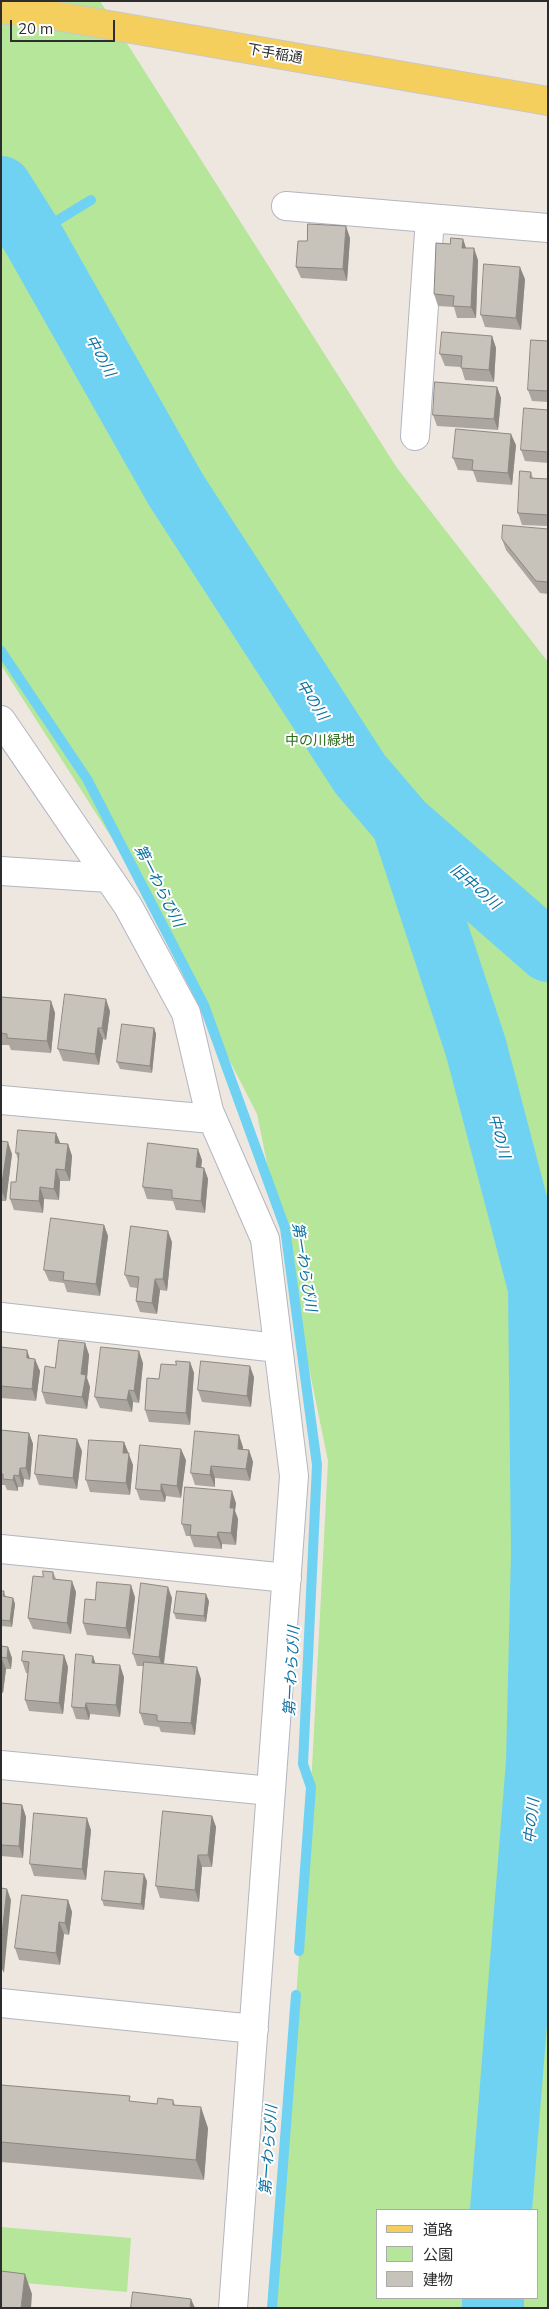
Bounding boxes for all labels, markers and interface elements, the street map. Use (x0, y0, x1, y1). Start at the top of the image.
scale bar (12, 10, 118, 42)
text: 20 m (18, 19, 53, 38)
street label: 下手稲通 (246, 41, 304, 67)
water label: 中の川 (81, 332, 119, 380)
water label: 中の川 (292, 676, 332, 724)
park label: 中の川緑地 (285, 733, 355, 749)
water label: 第一わらび川 (131, 842, 187, 930)
water label: 旧中の川 (446, 861, 504, 913)
water label: 中の川 (484, 1112, 514, 1160)
water label: 第一わらび川 (288, 1221, 320, 1313)
water label: 第一わらび川 (281, 1626, 303, 1716)
water label: 中の川 (521, 1798, 543, 1844)
water label: 第一わらび川 (257, 2104, 281, 2196)
legend (376, 2209, 539, 2299)
text: 道路 (423, 2220, 453, 2239)
text: 公園 (423, 2245, 453, 2264)
text: 建物 (423, 2270, 453, 2289)

